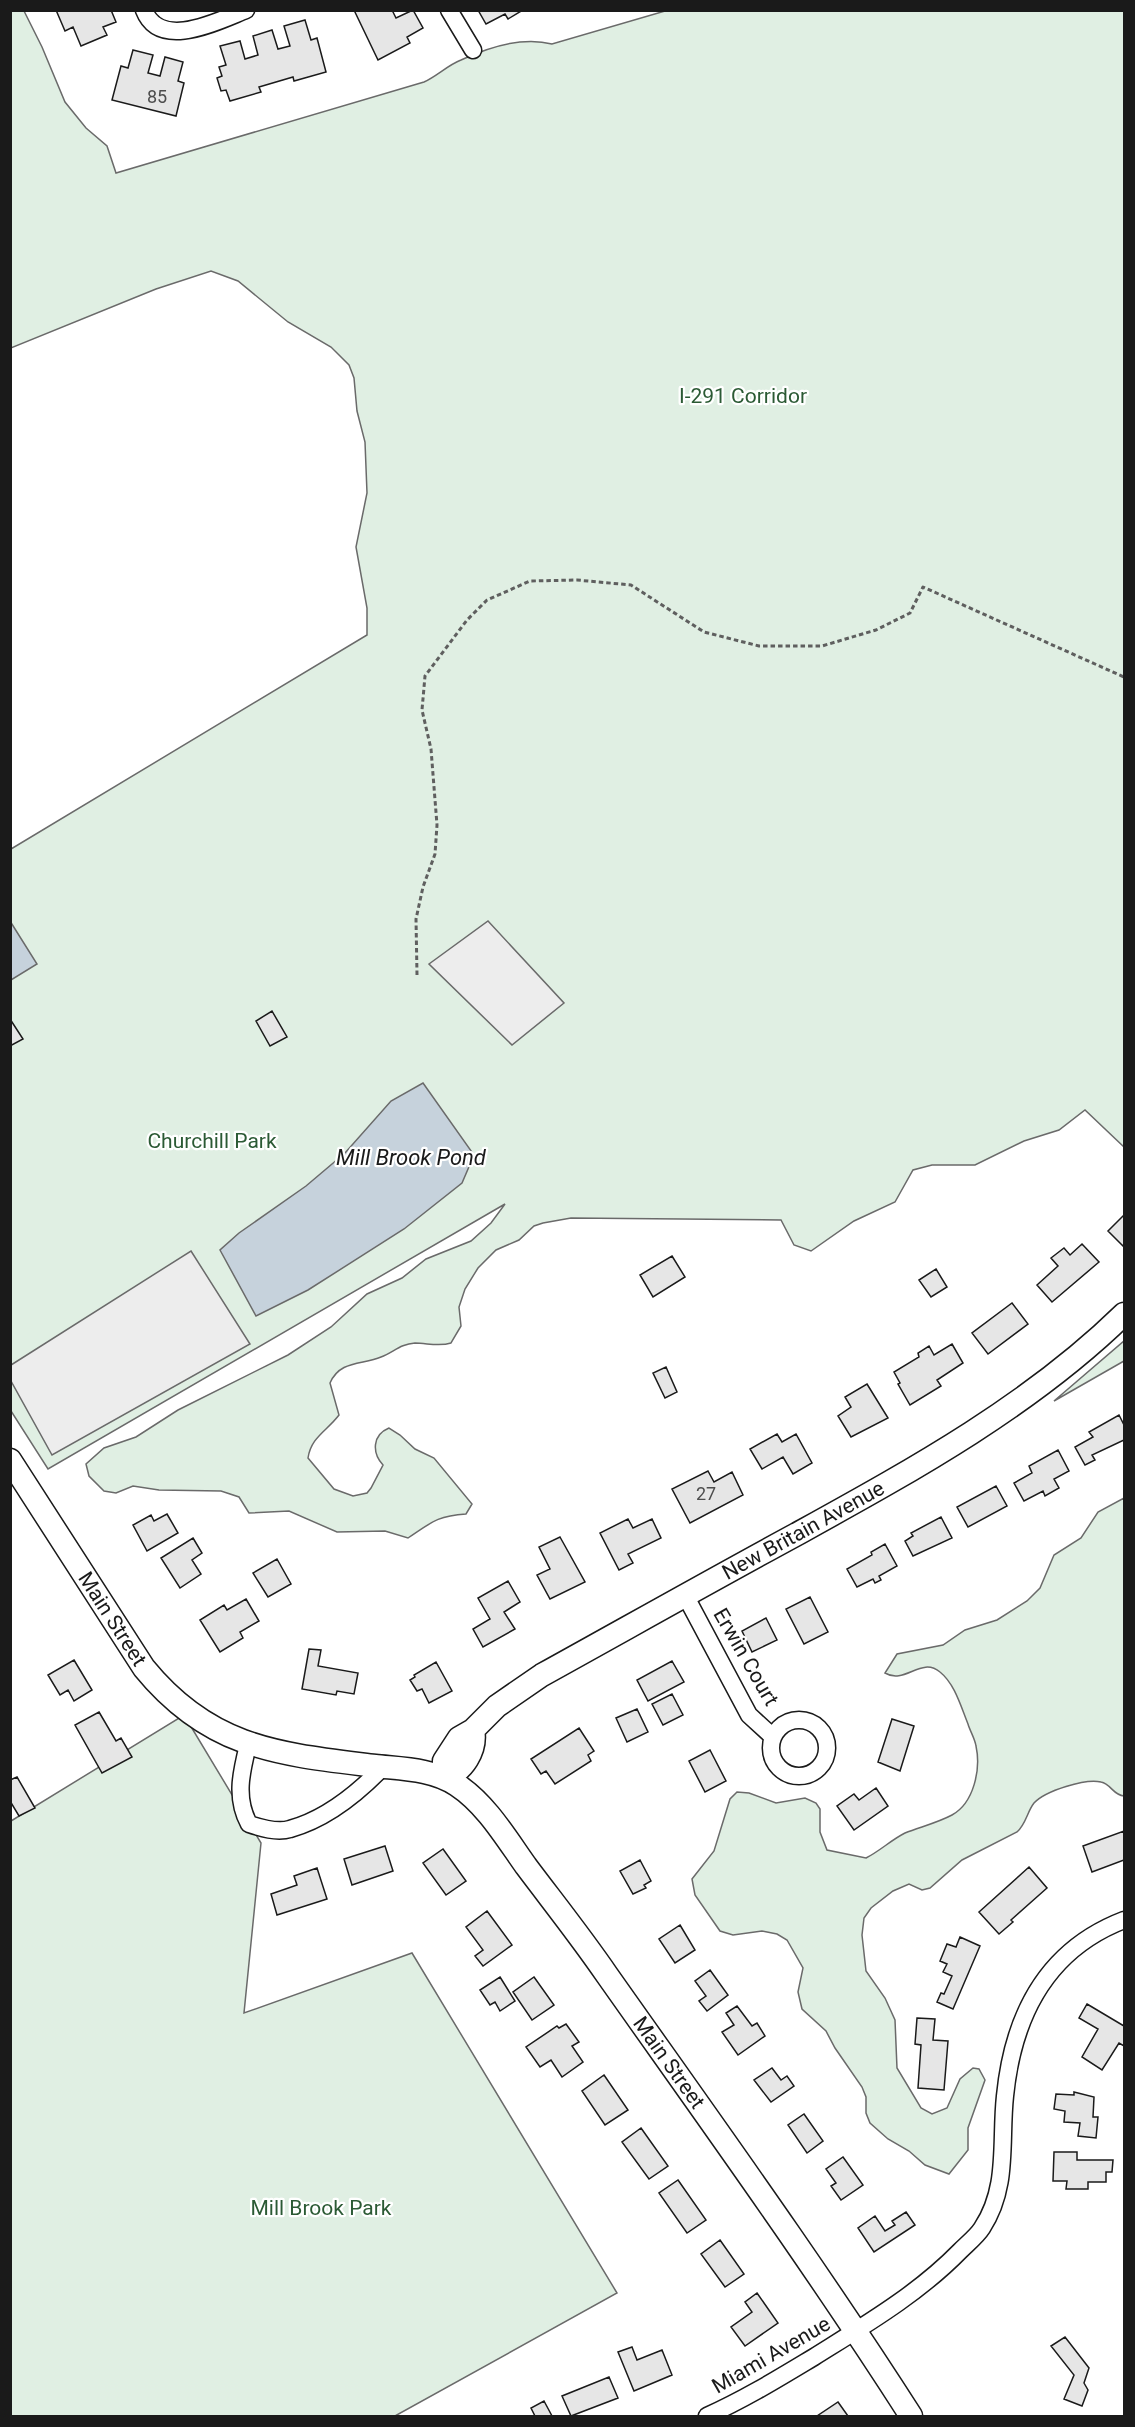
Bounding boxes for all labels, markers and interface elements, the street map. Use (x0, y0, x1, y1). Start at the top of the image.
house number: 85 (147, 86, 167, 107)
park label: I-291 Corridor (679, 384, 807, 408)
park label: Churchill Park (147, 1129, 277, 1153)
water label: Mill Brook Pond (336, 1145, 487, 1170)
street label: New Britain Avenue (718, 1476, 888, 1585)
house number: 27 (696, 1483, 716, 1504)
street label: Main Street (73, 1567, 152, 1671)
street label: Erwin Court (708, 1604, 784, 1710)
street label: Main Street (628, 2012, 710, 2113)
park label: Mill Brook Park (251, 2196, 392, 2220)
street label: Miami Avenue (708, 2312, 834, 2398)

